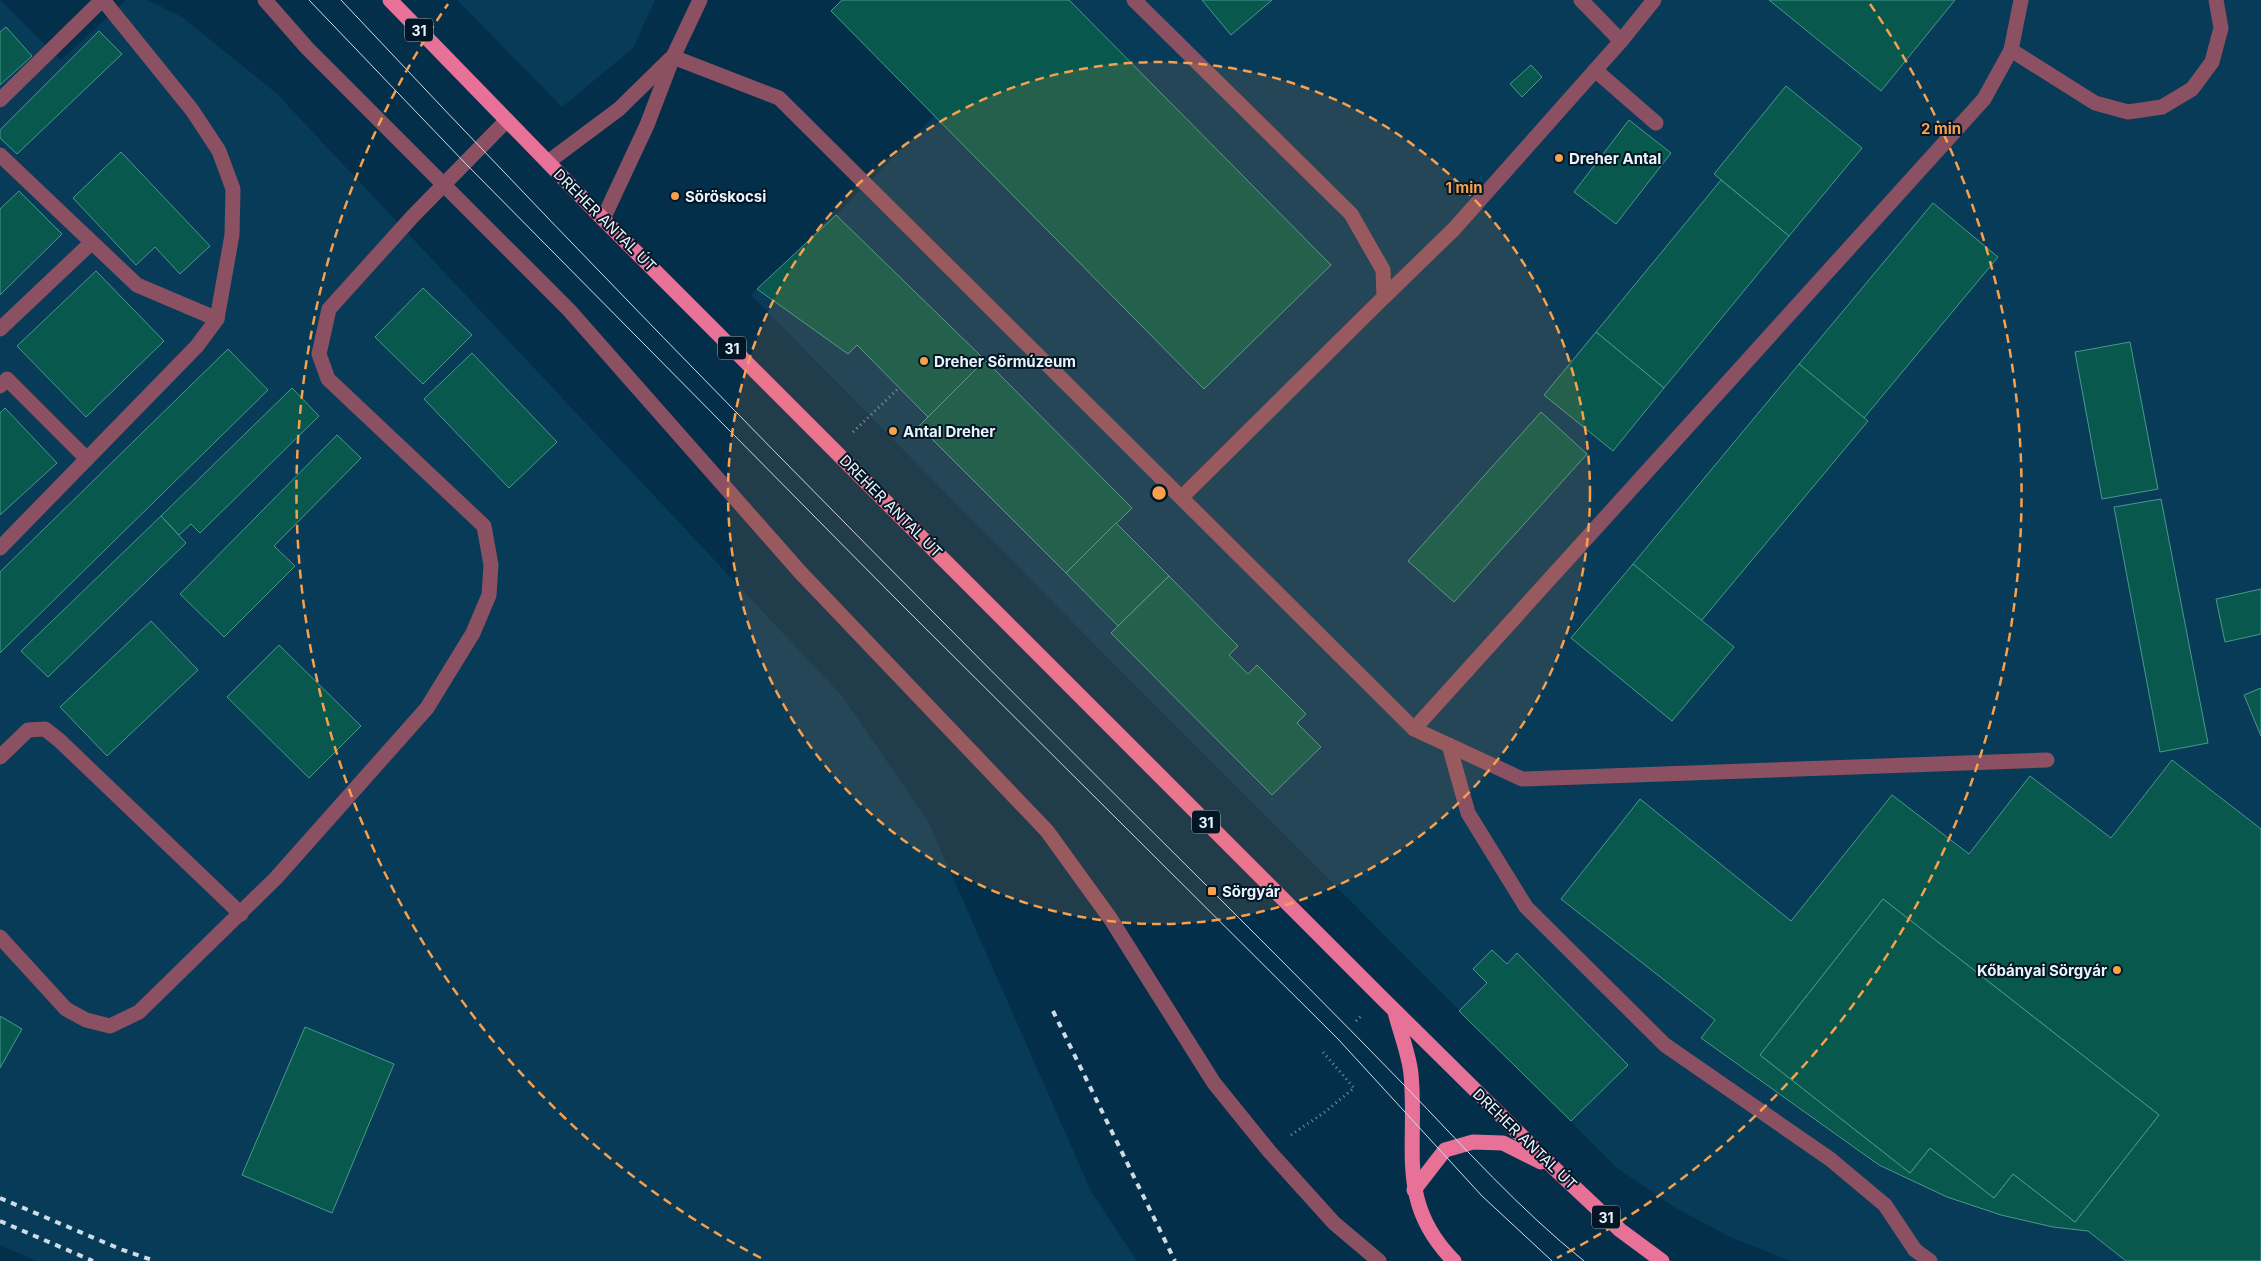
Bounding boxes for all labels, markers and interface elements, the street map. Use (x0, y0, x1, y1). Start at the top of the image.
road number: 31 (405, 18, 433, 42)
text: 2 min (1921, 119, 1961, 138)
place label: Dreher Antal (1569, 149, 1661, 168)
marker: Dreher Antal (1553, 152, 1565, 164)
street label: DREHER ANTAL ÚT (550, 165, 660, 275)
text: 1 min (1445, 178, 1483, 197)
place label: Söröskocsi (685, 187, 766, 206)
marker: Söröskocsi (669, 190, 681, 202)
road number: 31 (718, 336, 746, 359)
place label: Dreher Sörmúzeum (934, 352, 1076, 371)
marker: Dreher Sörmúzeum (918, 355, 930, 367)
place label: Antal Dreher (903, 422, 995, 441)
marker: Antal Dreher (887, 425, 899, 437)
street label: DREHER ANTAL ÚT (836, 451, 946, 561)
centre of rings (1150, 484, 1168, 502)
road number: 31 (1192, 810, 1220, 834)
place label: Sörgyár (1222, 882, 1280, 901)
marker: Sörgyár (1206, 885, 1218, 897)
place label: Kőbányai Sörgyár (1977, 961, 2107, 980)
marker: Kőbányai Sörgyár (2111, 964, 2123, 976)
street label: DREHER ANTAL ÚT (1469, 1084, 1581, 1194)
road number: 31 (1592, 1206, 1620, 1228)

